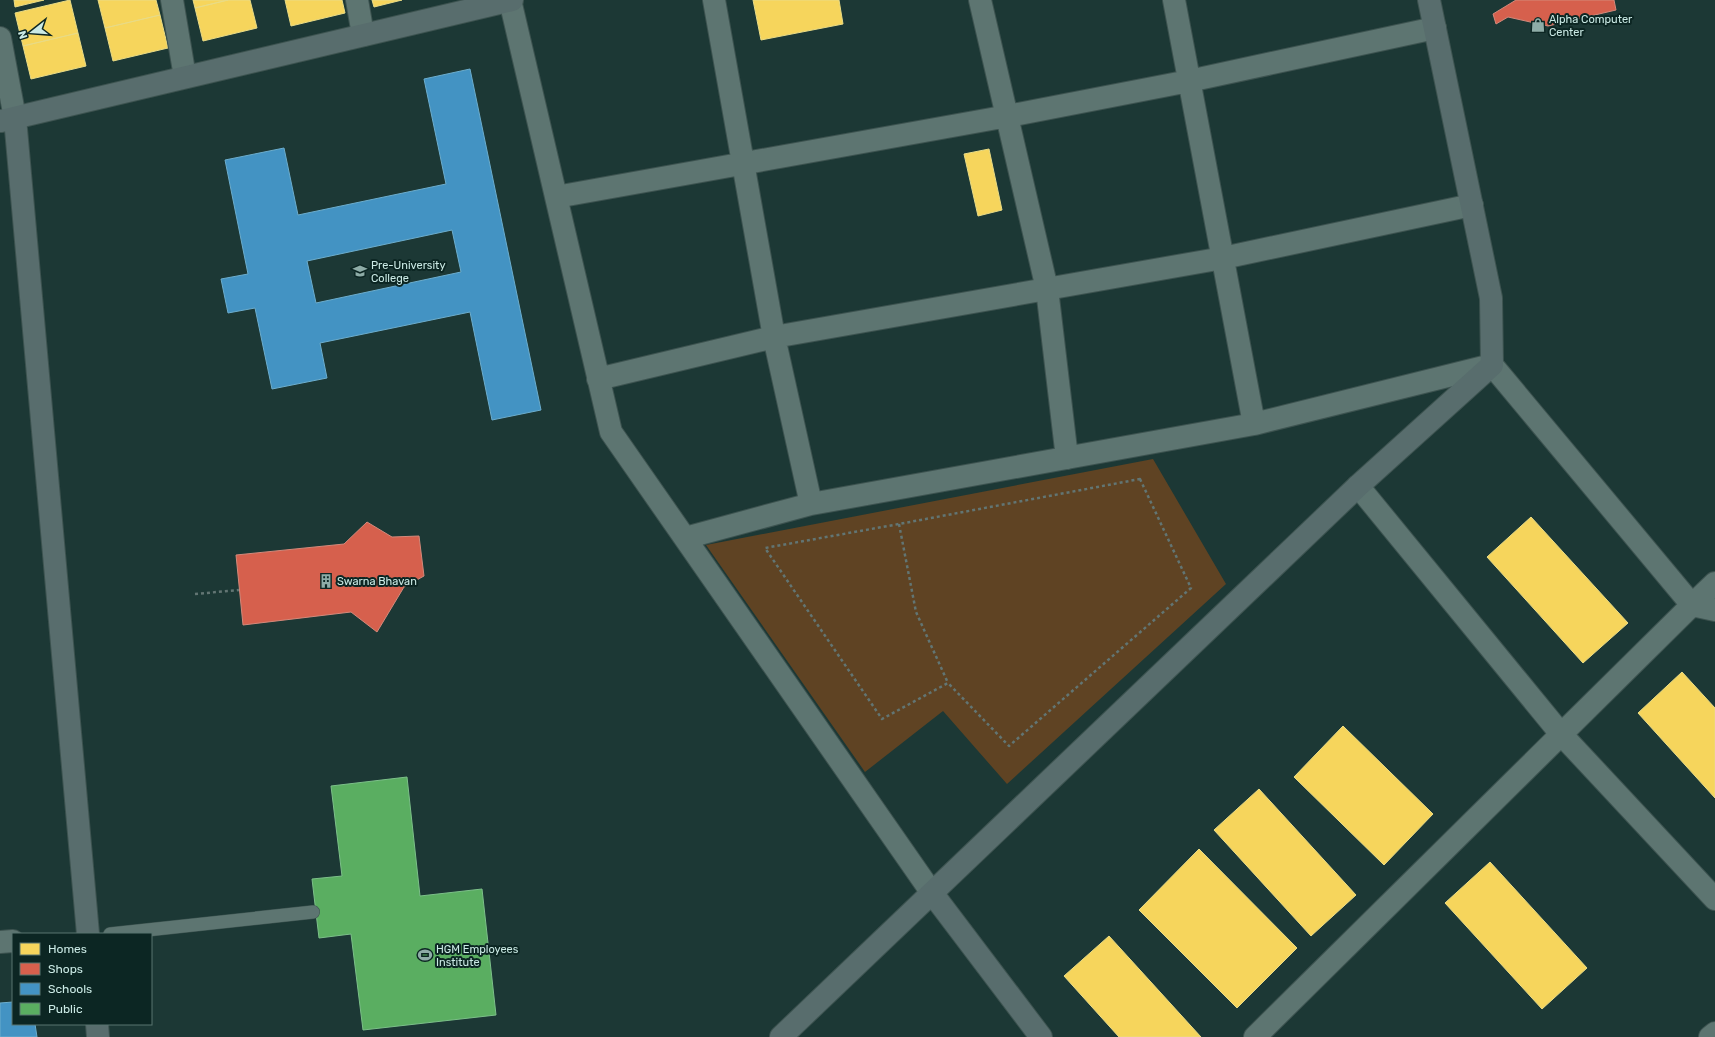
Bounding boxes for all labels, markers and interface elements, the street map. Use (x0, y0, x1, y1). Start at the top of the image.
north arrow (12, 12, 52, 52)
place label: Alpha Computer Center (1549, 13, 1633, 39)
shop icon: Alpha Computer Center (1530, 17, 1546, 33)
text: N (16, 29, 30, 40)
place label: Pre-University College (371, 259, 445, 285)
school or university icon: Pre-University College (352, 263, 368, 279)
building icon: Swarna Bhavan (318, 573, 334, 589)
place label: Swarna Bhavan (337, 575, 417, 588)
legend (12, 933, 152, 1025)
text: Homes (48, 942, 87, 956)
place label: HGM Employees Institute (436, 943, 519, 969)
sports icon: HGM Employees Institute (417, 947, 433, 963)
text: Shops (48, 962, 83, 976)
text: Schools (48, 982, 92, 996)
text: Public (48, 1002, 83, 1016)

